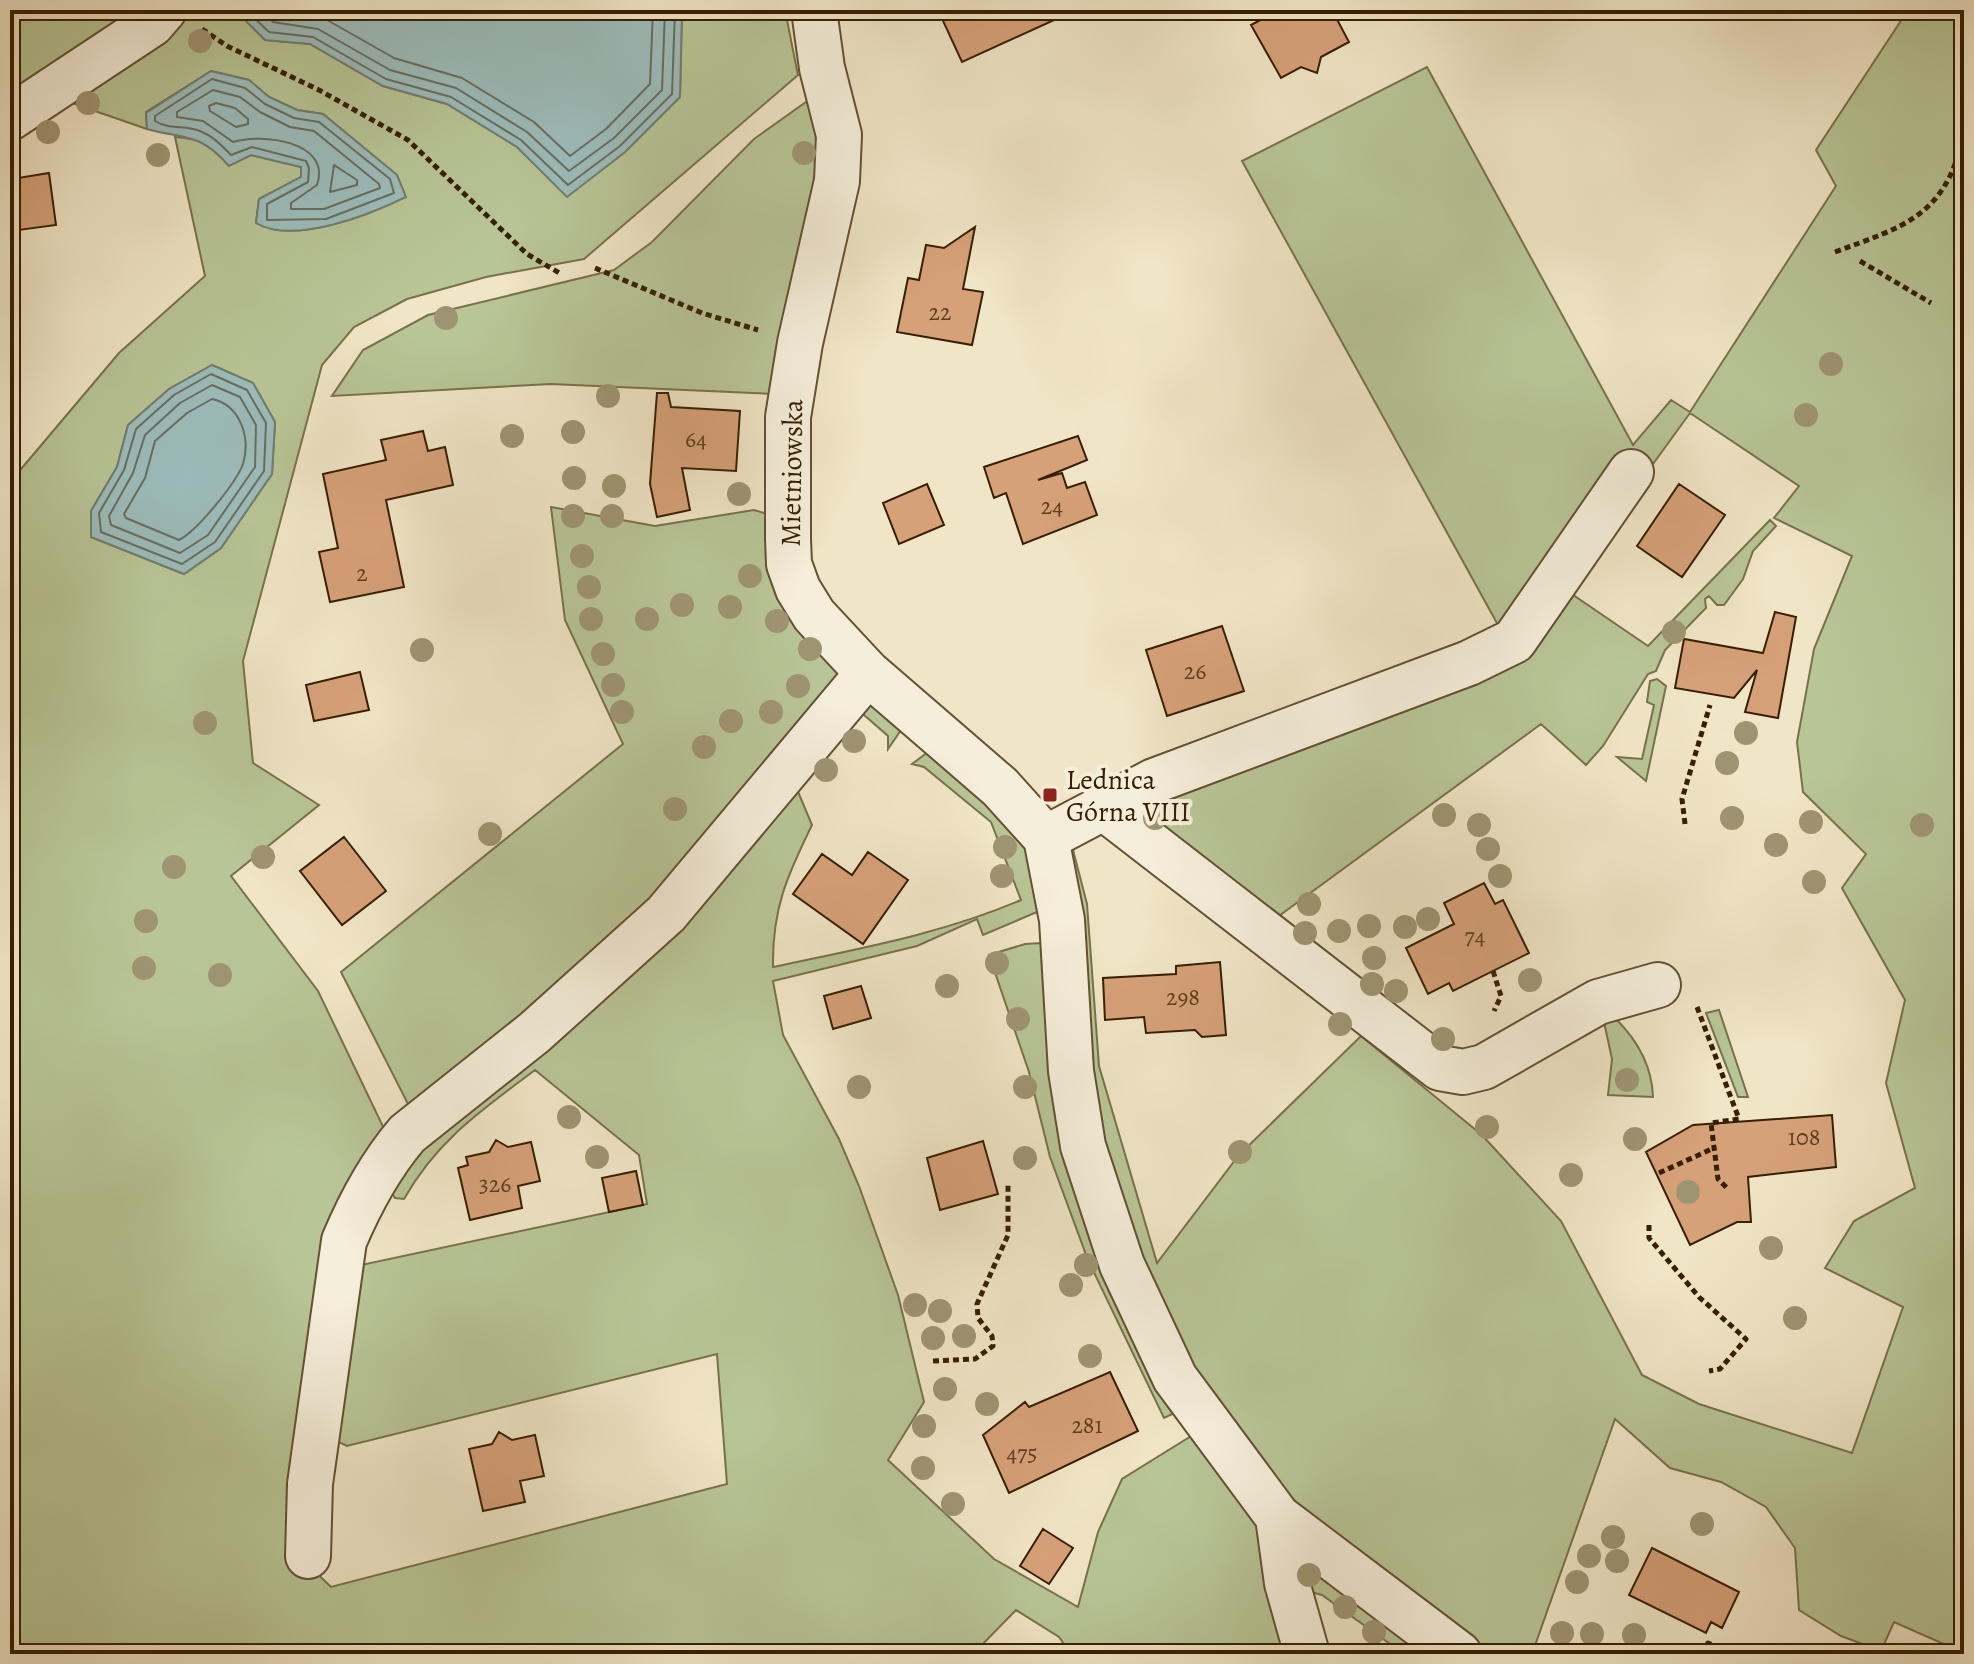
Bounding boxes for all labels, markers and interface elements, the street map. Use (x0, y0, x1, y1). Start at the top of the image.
house number: 22 (929, 296, 951, 328)
street label: Mietniowska (772, 399, 812, 547)
house number: 64 (685, 423, 707, 455)
house number: 24 (1041, 490, 1063, 522)
house number: 2 (356, 557, 368, 589)
house number: 26 (1184, 655, 1206, 687)
place label: Lednica Górna VIII (1066, 761, 1190, 831)
marker: Lednica Górna VIII (1041, 786, 1059, 804)
house number: 74 (1465, 920, 1486, 952)
house number: 298 (1166, 981, 1200, 1013)
house number: 108 (1788, 1121, 1820, 1153)
house number: 326 (479, 1168, 511, 1200)
house number: 281 (1071, 1409, 1103, 1441)
house number: 475 (1006, 1437, 1038, 1469)

